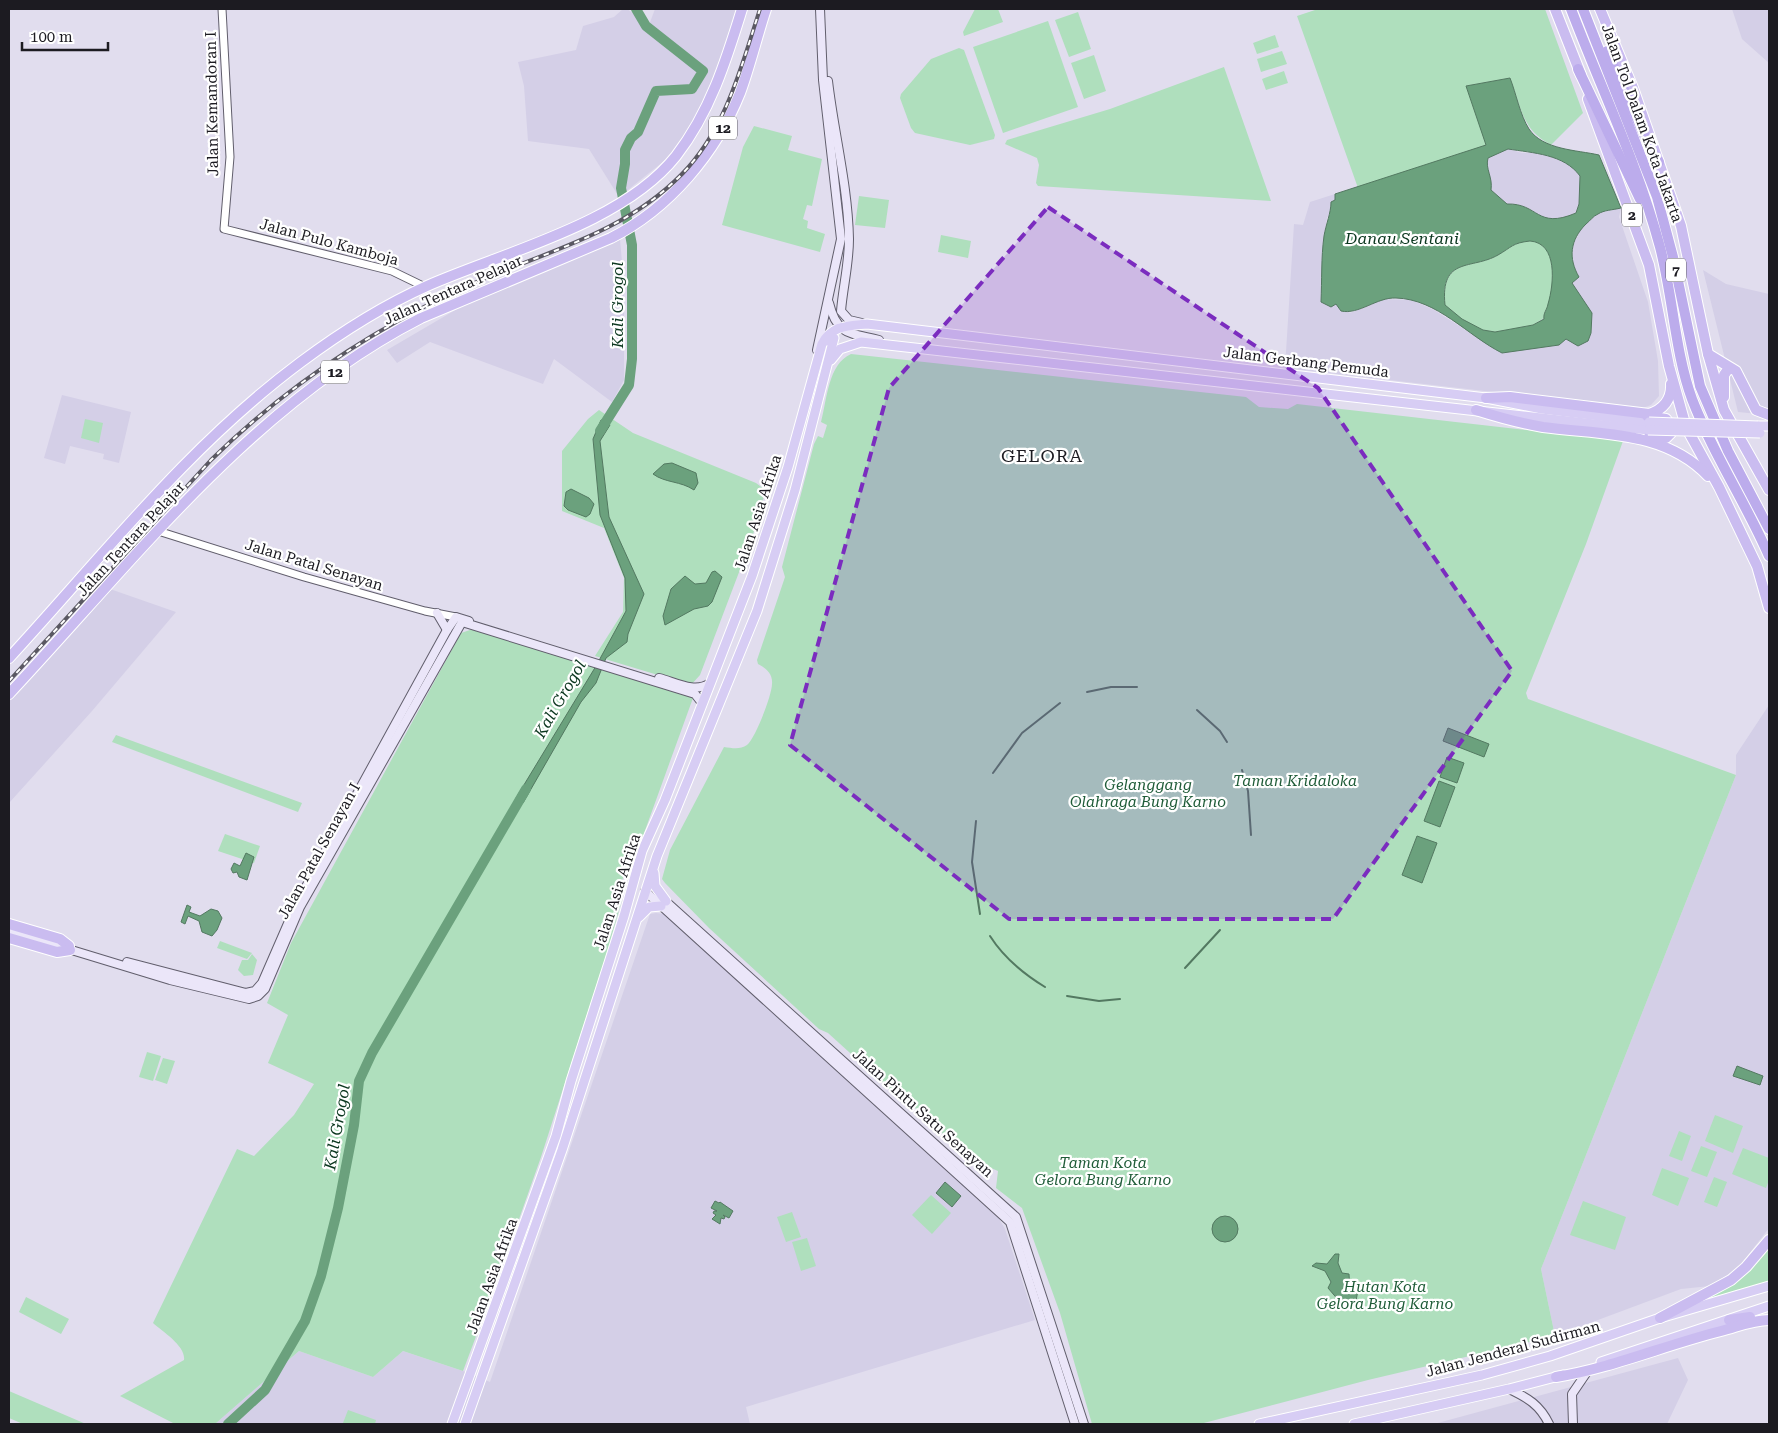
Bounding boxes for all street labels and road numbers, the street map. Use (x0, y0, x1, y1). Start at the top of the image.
street label: Jalan Tol Dalam Kota Jakarta (1598, 21, 1686, 225)
street label: Jalan Kemandoran I (202, 31, 222, 177)
road number: 12 (709, 116, 737, 140)
road number: 2 (1622, 204, 1642, 226)
street label: Jalan Pulo Kamboja (258, 215, 400, 269)
street label: Jalan Tentara Pelajar (381, 251, 525, 329)
road number: 7 (1666, 258, 1686, 282)
street label: Jalan Gerbang Pemuda (1222, 343, 1390, 381)
road number: 12 (321, 361, 349, 384)
street label: Jalan Asia Afrika (731, 453, 785, 573)
street label: Jalan Tentara Pelajar (73, 478, 189, 600)
street label: Jalan Patal Senayan (243, 535, 385, 595)
street label: Jalan Patal Senayan I (274, 780, 364, 922)
street label: Jalan Asia Afrika (590, 832, 644, 952)
street label: Jalan Pintu Satu Senayan (849, 1045, 997, 1181)
street label: Jalan Asia Afrika (463, 1216, 521, 1336)
street label: Jalan Jenderal Sudirman (1424, 1317, 1602, 1381)

